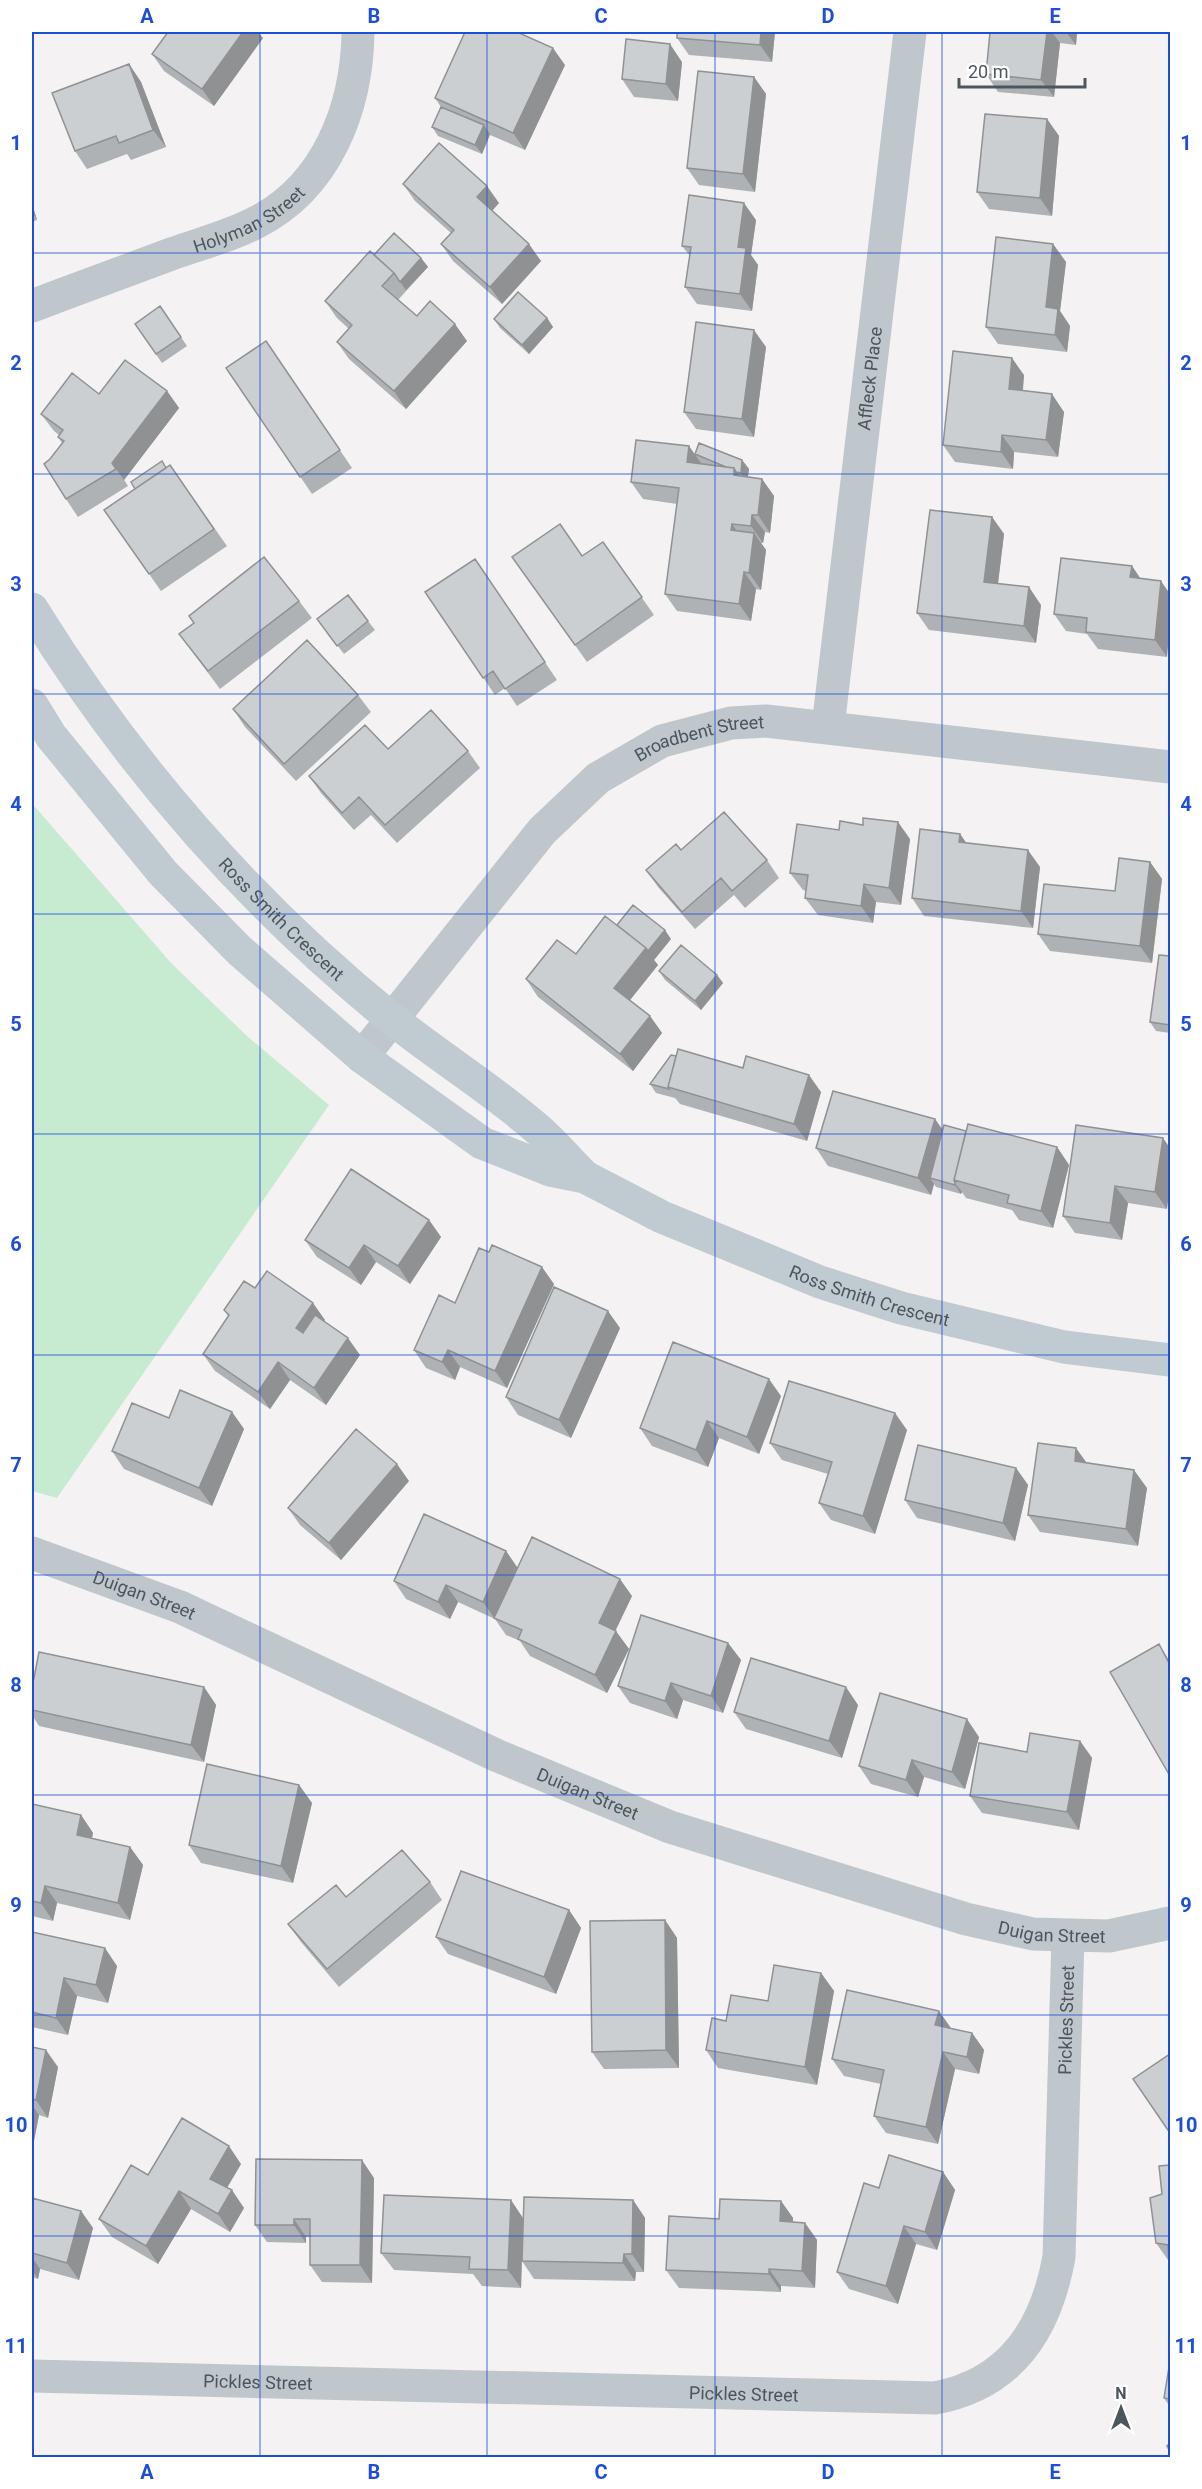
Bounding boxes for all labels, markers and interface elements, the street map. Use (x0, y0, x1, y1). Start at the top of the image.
text: A (140, 4, 154, 28)
text: B (368, 4, 380, 28)
text: C (594, 4, 608, 28)
text: D (822, 4, 835, 28)
text: E (1049, 4, 1061, 28)
scale bar (959, 51, 1085, 89)
text: 20 m (968, 61, 1008, 82)
text: 1 (10, 131, 22, 155)
text: 1 (1180, 131, 1192, 155)
street label: Holyman Street (190, 181, 309, 257)
street label: Affleck Place (853, 325, 886, 431)
text: 2 (10, 351, 22, 375)
text: 2 (1180, 351, 1192, 375)
text: 3 (10, 572, 22, 596)
text: 3 (1180, 572, 1192, 596)
street label: Broadbent Street (630, 711, 765, 765)
text: 4 (10, 792, 22, 816)
text: 4 (1180, 792, 1192, 816)
street label: Ross Smith Crescent (215, 853, 349, 985)
text: 5 (10, 1012, 22, 1036)
text: 5 (1180, 1012, 1192, 1036)
text: 6 (10, 1232, 22, 1256)
text: 6 (1180, 1232, 1192, 1256)
street label: Ross Smith Crescent (786, 1260, 952, 1330)
text: 7 (10, 1453, 22, 1477)
text: 7 (1180, 1453, 1192, 1477)
street label: Duigan Street (90, 1566, 199, 1624)
text: 8 (10, 1673, 22, 1697)
text: 8 (1180, 1673, 1192, 1697)
street label: Duigan Street (534, 1763, 642, 1823)
text: 9 (10, 1893, 22, 1917)
text: 9 (1180, 1893, 1192, 1917)
street label: Duigan Street (996, 1916, 1106, 1946)
street label: Pickles Street (1054, 1965, 1078, 2075)
text: 10 (5, 2113, 27, 2137)
text: 10 (1175, 2113, 1197, 2137)
text: 11 (5, 2334, 27, 2358)
text: 11 (1175, 2334, 1197, 2358)
street label: Pickles Street (203, 2370, 313, 2393)
north arrow (1091, 2378, 1151, 2438)
street label: Pickles Street (689, 2382, 799, 2405)
text: N (1115, 2384, 1127, 2403)
text: A (140, 2460, 154, 2484)
text: B (368, 2460, 380, 2484)
text: C (594, 2460, 608, 2484)
text: D (822, 2460, 835, 2484)
text: E (1049, 2460, 1061, 2484)

